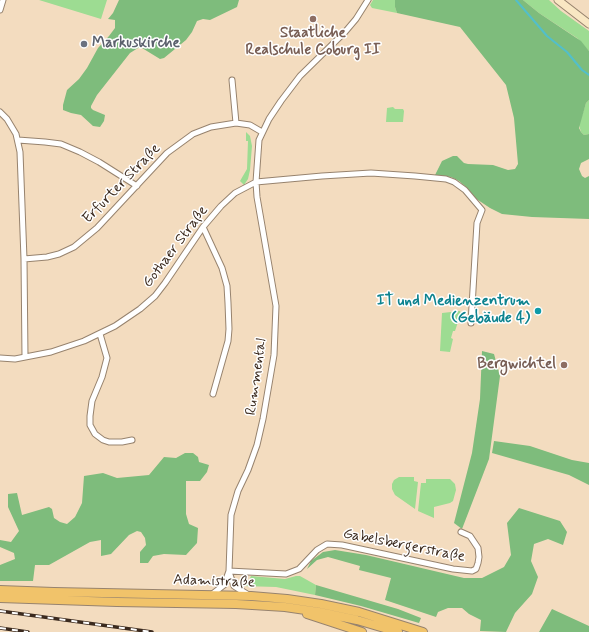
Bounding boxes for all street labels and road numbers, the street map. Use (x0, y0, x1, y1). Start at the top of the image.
street label: Erfurter Straße (79, 140, 165, 228)
street label: Gothaer Straße (139, 202, 213, 292)
street label: Rummental (243, 337, 271, 417)
street label: Gabelsbergerstraße (341, 525, 467, 567)
street label: Adamistraße (173, 572, 255, 592)

